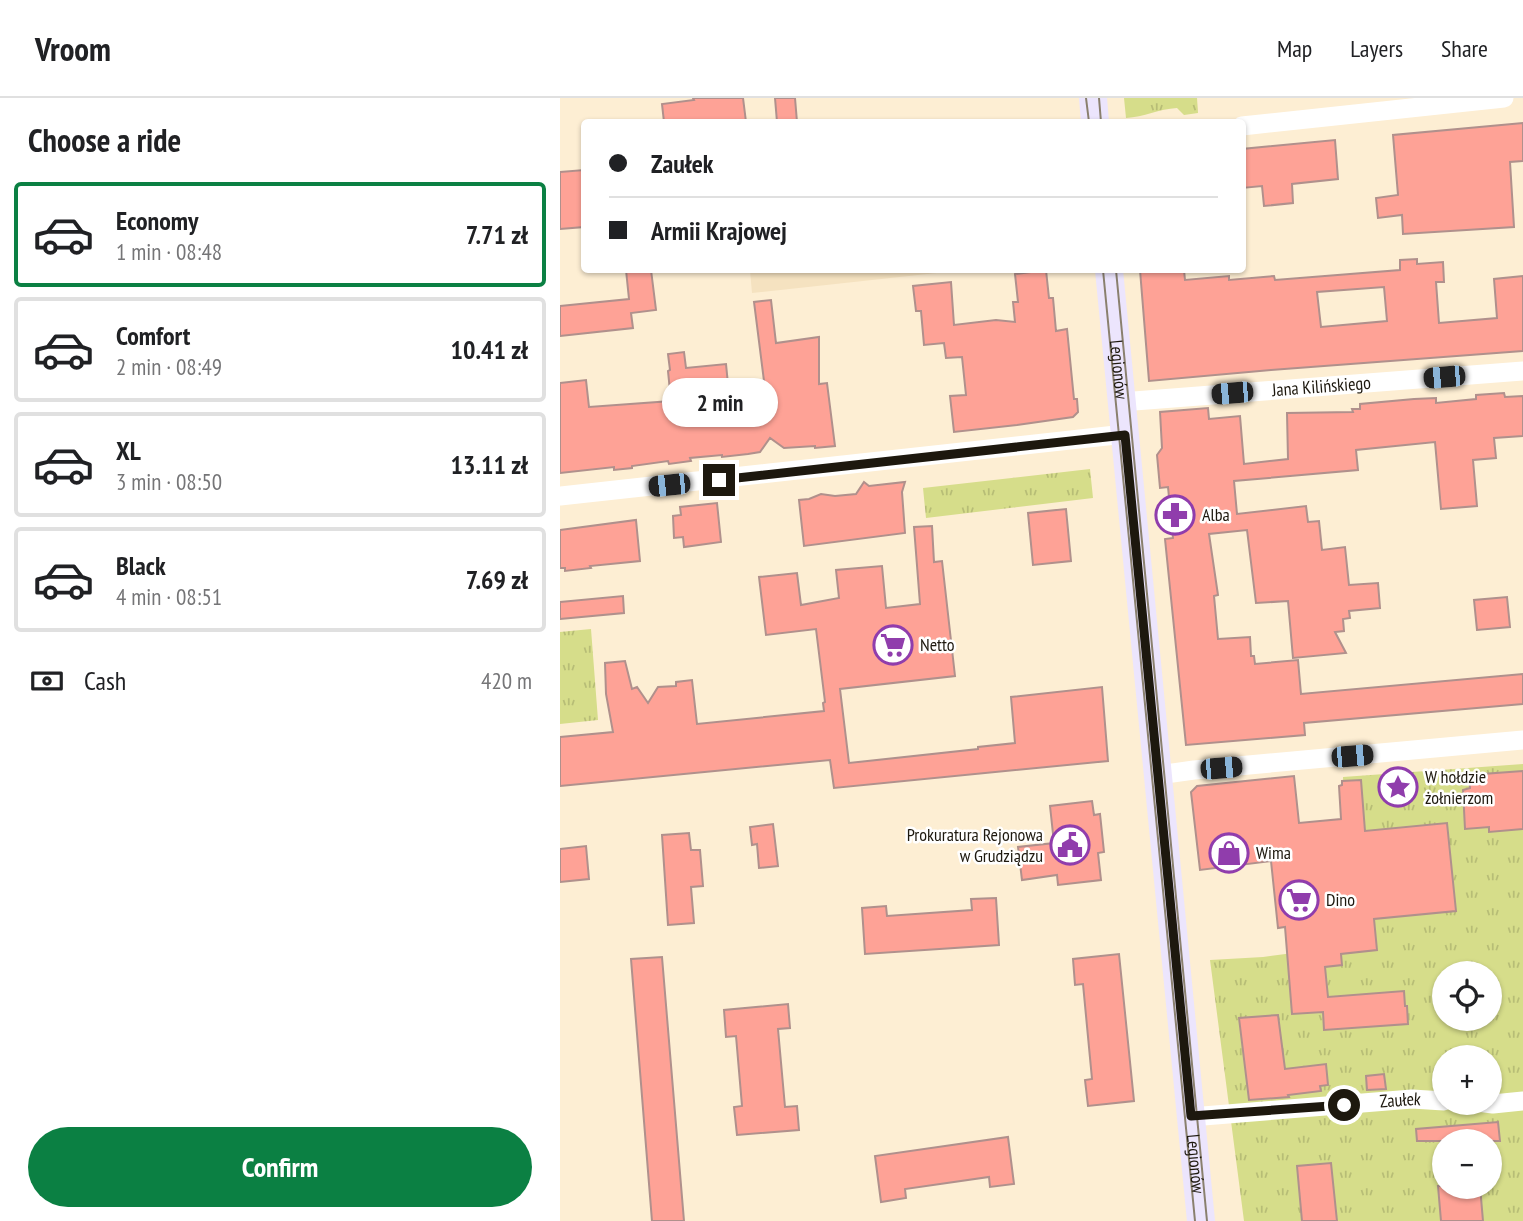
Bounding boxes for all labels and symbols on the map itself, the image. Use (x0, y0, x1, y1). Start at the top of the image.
street label: Legionów (1105, 339, 1133, 401)
car (1423, 365, 1466, 389)
street label: Jana Kilińskiego (1270, 371, 1372, 401)
callout: 2 min (661, 378, 777, 428)
car (1211, 381, 1254, 405)
route end (703, 464, 735, 496)
car (648, 472, 691, 498)
pharmacy icon: Alba (1154, 494, 1196, 536)
place label: Alba (1202, 503, 1230, 526)
supermarket icon: Netto (872, 624, 914, 666)
place label: Netto (920, 633, 955, 656)
car (1331, 744, 1374, 768)
car (1200, 756, 1243, 780)
place label: W hołdzie żołnierzom (1425, 765, 1493, 809)
place icon: W hołdzie żołnierzom (1377, 766, 1419, 808)
place label: Prokuratura Rejonowa w Grudziądzu (907, 823, 1043, 867)
public building icon: Prokuratura Rejonowa w Grudziądzu (1049, 824, 1091, 866)
shop icon: Wima (1208, 832, 1250, 874)
place label: Wima (1256, 841, 1291, 864)
supermarket icon: Dino (1278, 879, 1320, 921)
place label: Dino (1326, 888, 1355, 911)
street label: Zaułek (1379, 1087, 1422, 1113)
route start (1328, 1089, 1360, 1121)
street label: Legionów (1182, 1133, 1210, 1195)

